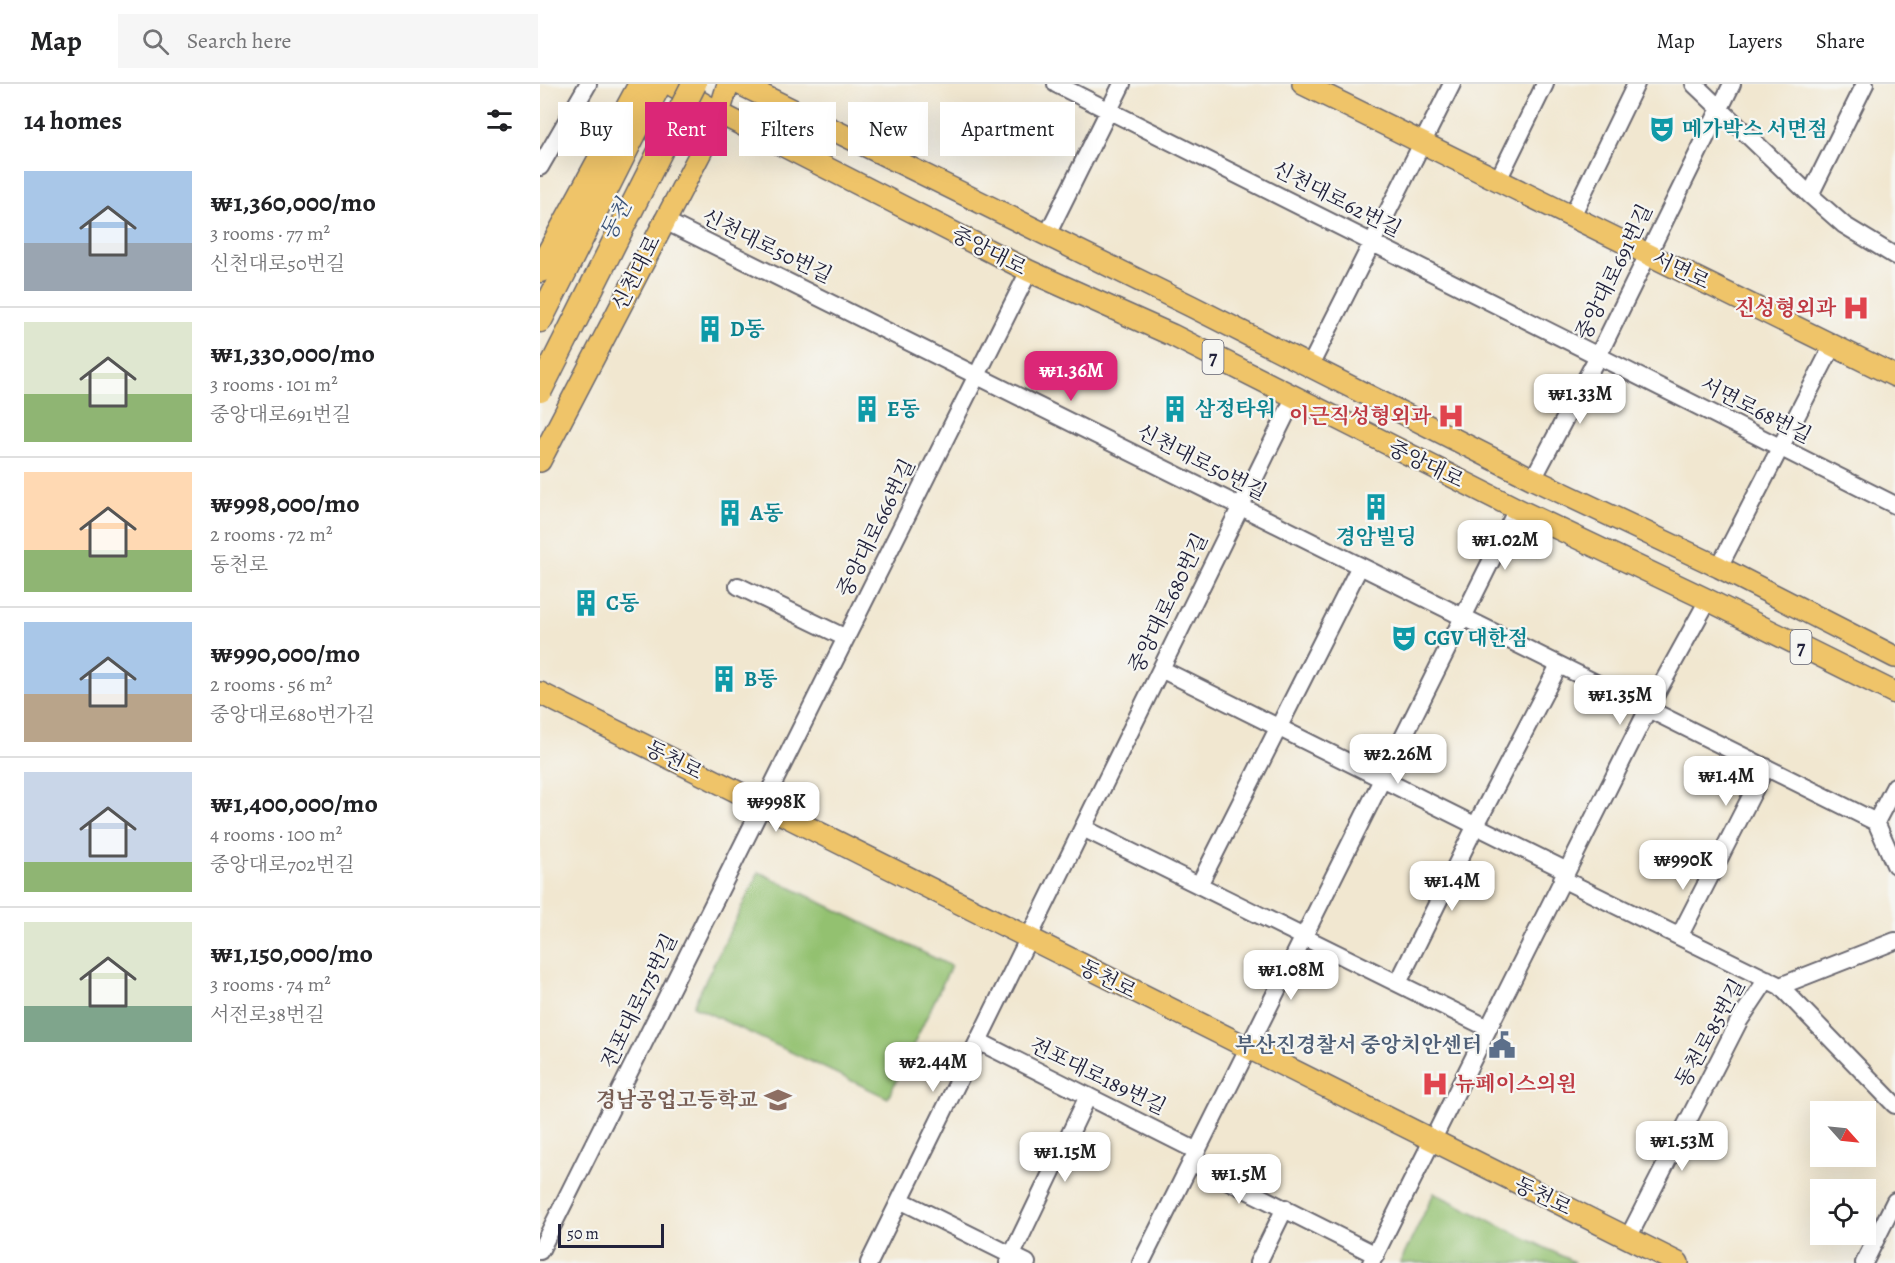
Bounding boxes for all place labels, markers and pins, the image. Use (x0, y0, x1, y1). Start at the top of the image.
theatre icon: 메가박스 서면점 (1647, 114, 1677, 144)
place label: 메가박스 서면점 (1682, 115, 1828, 143)
hospital icon: 진성형외과 (1841, 293, 1871, 323)
place label: 진성형외과 (1735, 294, 1837, 322)
building icon: D동 (695, 314, 725, 344)
place label: D동 (730, 315, 765, 343)
pin: ₩1.36M (1022, 351, 1120, 402)
pin: ₩1.33M (1531, 374, 1629, 425)
building icon: E동 (852, 394, 882, 424)
building icon: 삼정타워 (1160, 394, 1190, 424)
place label: E동 (887, 395, 920, 423)
place label: 삼정타워 (1195, 395, 1276, 423)
hospital icon: 이근직성형외과 (1436, 401, 1466, 431)
place label: 이근직성형외과 (1289, 402, 1432, 430)
building icon: 경암빌딩 (1361, 492, 1391, 522)
building icon: A동 (715, 498, 745, 528)
place label: A동 (749, 499, 783, 527)
pin: ₩1.02M (1456, 520, 1554, 571)
place label: 경암빌딩 (1335, 523, 1417, 551)
building icon: C동 (571, 588, 601, 618)
place label: C동 (606, 589, 639, 617)
theatre icon: CGV 대한점 (1389, 623, 1419, 653)
place label: CGV 대한점 (1424, 624, 1528, 652)
building icon: B동 (709, 664, 739, 694)
place label: B동 (744, 665, 777, 693)
pin: ₩1.35M (1571, 675, 1669, 726)
pin: ₩2.26M (1349, 734, 1447, 785)
pin: ₩1.4M (1684, 756, 1768, 807)
pin: ₩998K (734, 782, 818, 833)
pin: ₩990K (1641, 840, 1725, 891)
pin: ₩1.4M (1410, 861, 1494, 912)
pin: ₩1.08M (1242, 950, 1340, 1001)
public building icon: 부산진경찰서 중앙치안센터 (1487, 1030, 1517, 1060)
place label: 부산진경찰서 중앙치안센터 (1235, 1031, 1482, 1059)
pin: ₩2.44M (884, 1042, 982, 1093)
hospital icon: 뉴페이스의원 (1420, 1069, 1450, 1099)
place label: 뉴페이스의원 (1455, 1070, 1577, 1098)
school or university icon: 경남공업고등학교 (763, 1085, 793, 1115)
place label: 경남공업고등학교 (596, 1086, 758, 1114)
pin: ₩1.53M (1633, 1121, 1731, 1172)
pin: ₩1.15M (1016, 1132, 1114, 1183)
pin: ₩1.5M (1197, 1154, 1281, 1205)

